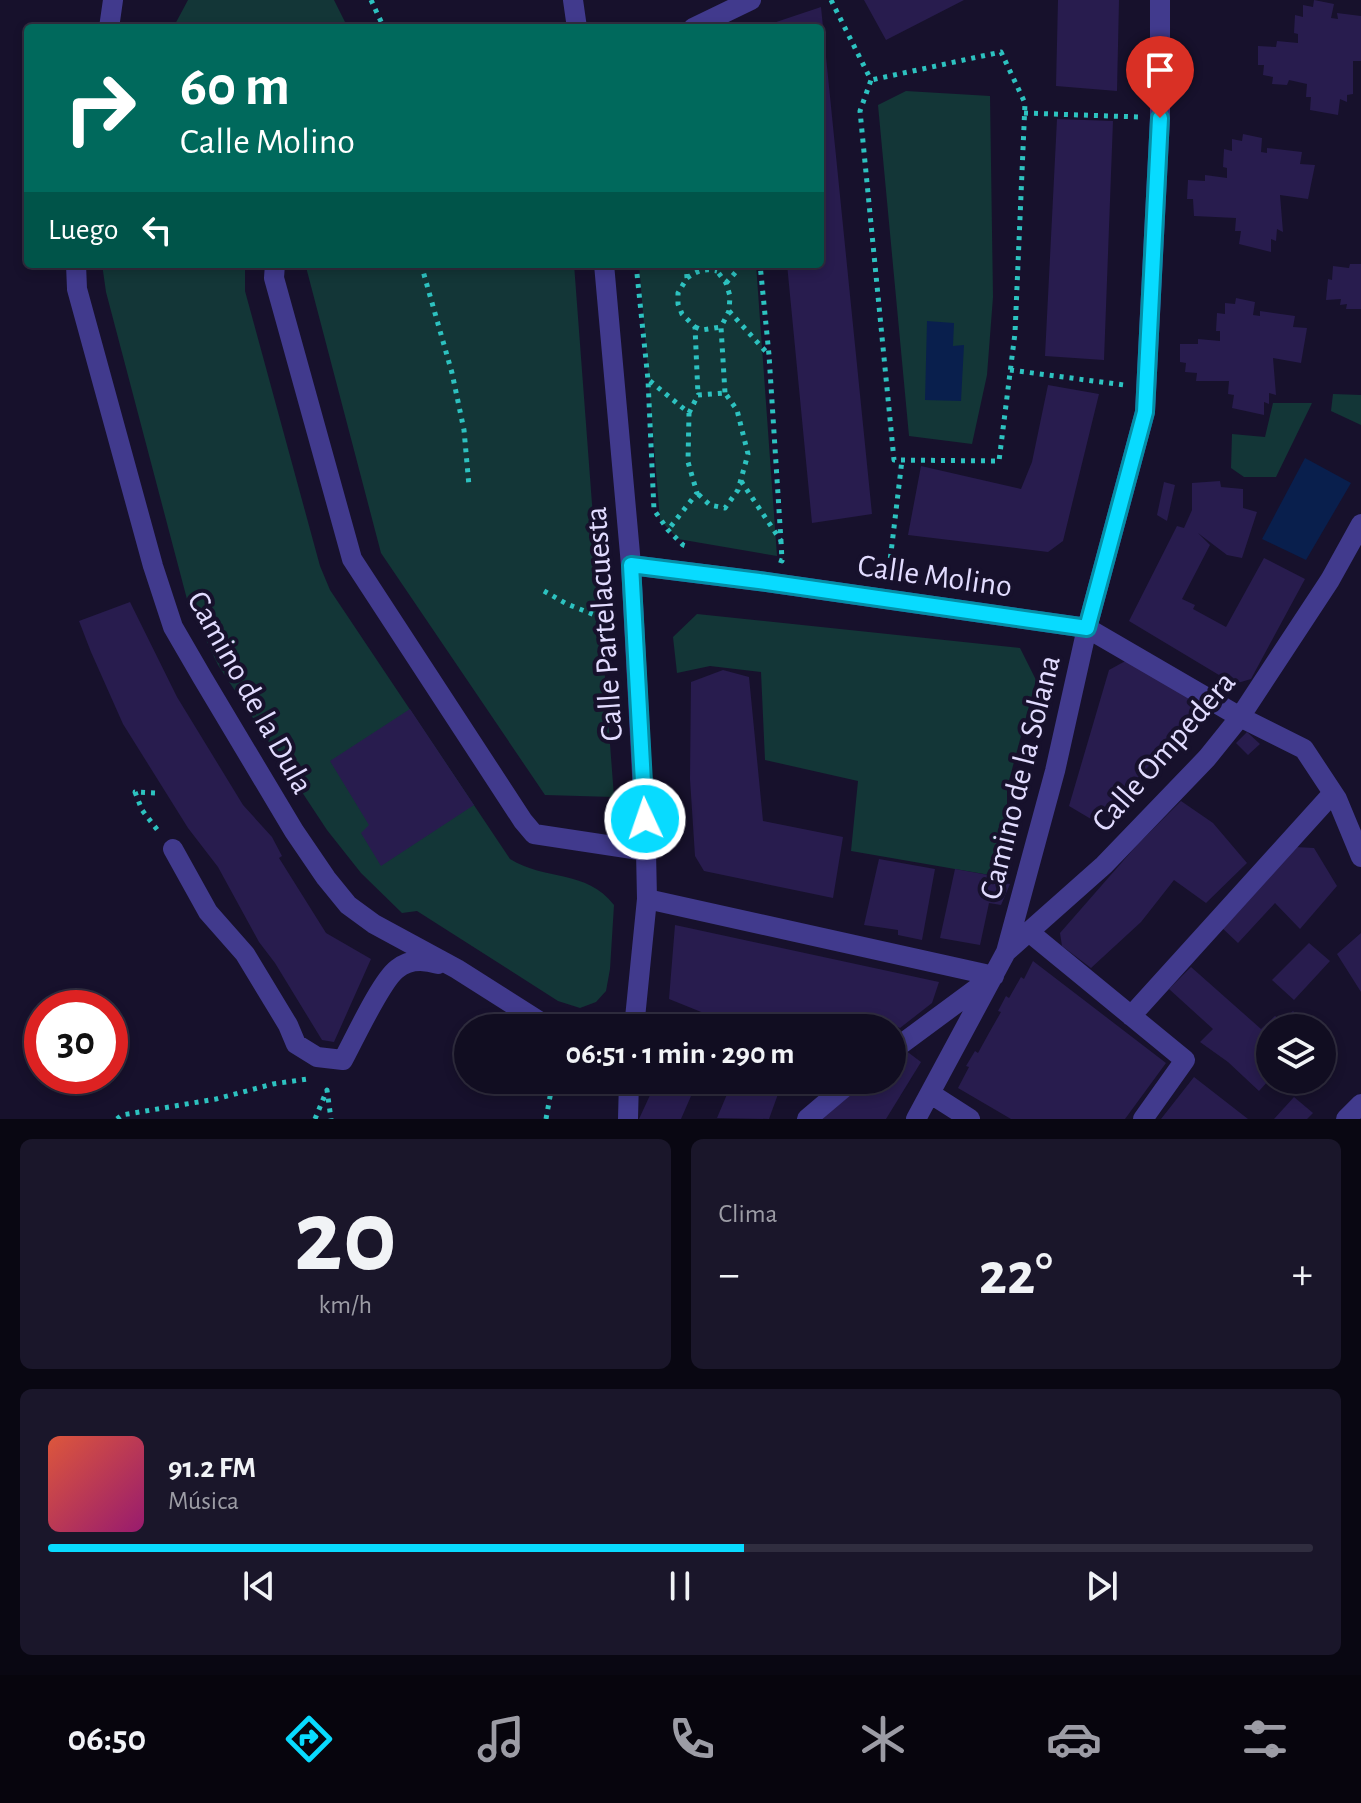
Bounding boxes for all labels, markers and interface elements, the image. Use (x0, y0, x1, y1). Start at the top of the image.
pin (1126, 36, 1194, 118)
icon: arrive (1138, 48, 1182, 92)
icon: right (48, 56, 152, 160)
text: 60 m (180, 59, 290, 115)
text: Calle Molino (180, 124, 355, 160)
icon: left (135, 208, 179, 252)
text: Luego (48, 215, 119, 245)
street label: Calle Partelacuesta (580, 505, 628, 742)
street label: Calle Molino (856, 549, 1014, 603)
street label: Camino de la Dula (181, 586, 319, 799)
street label: Camino de la Solana (974, 652, 1066, 903)
street label: Calle Ompedera (1086, 666, 1242, 838)
position arrow (603, 777, 687, 861)
speed limit sign: 30 (24, 990, 128, 1094)
map controls (1256, 1014, 1336, 1094)
button: layers (1256, 1014, 1336, 1094)
text: 06:51 · 1 min · 290 m (566, 1039, 794, 1069)
text: 20 (294, 1186, 397, 1290)
text: Clima (719, 1201, 778, 1227)
text: 22° (979, 1245, 1053, 1305)
text: − (719, 1253, 740, 1297)
text: + (1292, 1253, 1313, 1297)
text: km/h (318, 1292, 372, 1318)
text: 91.2 FM (168, 1453, 256, 1483)
text: Música (168, 1488, 239, 1514)
icon: previous (237, 1564, 281, 1608)
icon: pause (658, 1564, 702, 1608)
icon: next (1080, 1564, 1124, 1608)
icon: directions (281, 1711, 337, 1767)
icon: music (473, 1711, 529, 1767)
icon: phone (664, 1711, 720, 1767)
icon: climate (855, 1711, 911, 1767)
icon: car (1046, 1711, 1102, 1767)
icon: filters (1237, 1711, 1293, 1767)
text: 06:50 (68, 1721, 146, 1757)

